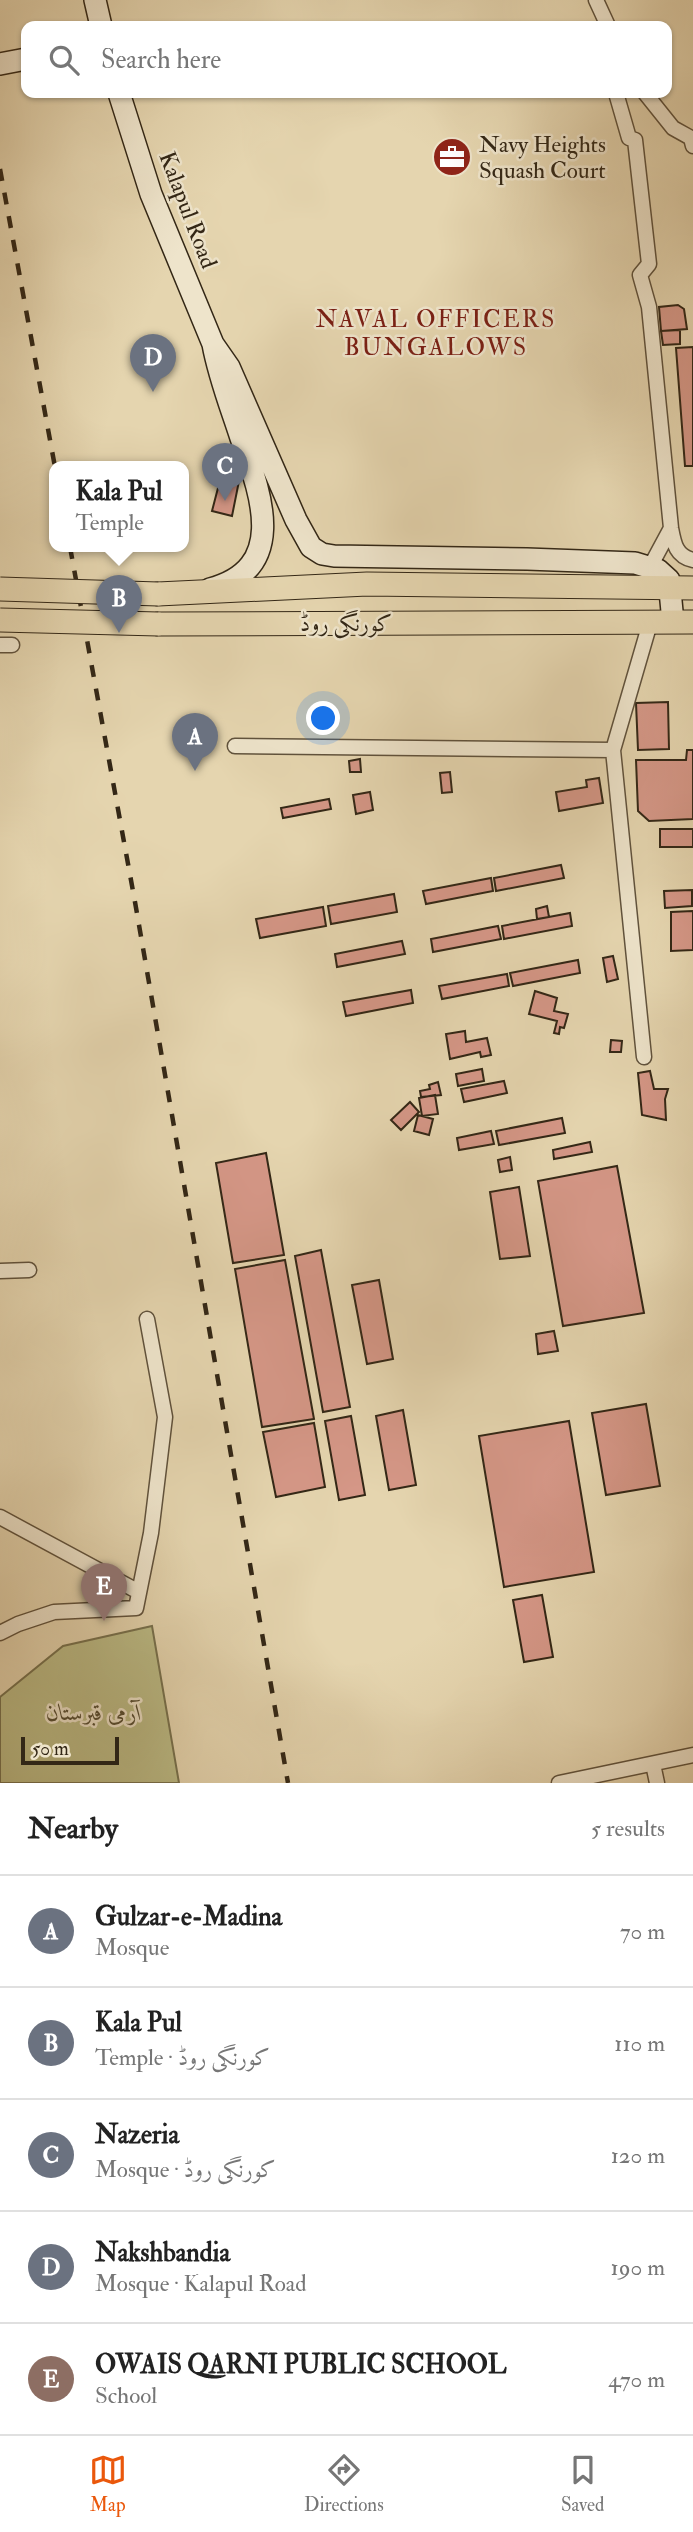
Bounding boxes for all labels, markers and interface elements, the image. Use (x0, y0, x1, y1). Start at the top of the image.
search box (21, 21, 672, 98)
icon: search (45, 41, 83, 79)
text: Search here (101, 44, 221, 76)
place label: Navy Heights Squash Court (479, 130, 606, 185)
office icon: Navy Heights Squash Court (431, 136, 473, 178)
street label: Kalapul Road (151, 147, 224, 273)
district label: NAVAL OFFICERS BUNGALOWS (316, 304, 556, 363)
pin: D (130, 334, 176, 392)
pin: C (202, 443, 248, 501)
popup (49, 461, 189, 552)
text: Kala Pul (75, 476, 163, 508)
text: Temple (75, 508, 144, 537)
pin: B (96, 575, 142, 633)
street label: کورنگی روڈ (300, 609, 392, 639)
your location (306, 701, 340, 735)
pin: A (172, 713, 218, 771)
pin: E (81, 1563, 127, 1621)
park label: آرمی قبرستان (46, 1698, 142, 1727)
scale bar (21, 1734, 119, 1766)
text: 50 m (32, 1737, 69, 1761)
text: Nearby (28, 1810, 118, 1847)
text: 5 results (591, 1814, 665, 1843)
text: Gulzar-e-Madina (95, 1901, 282, 1933)
text: A (44, 1917, 58, 1946)
text: 70 m (620, 1917, 665, 1946)
text: Mosque (95, 1933, 169, 1962)
text: Kala Pul (95, 2007, 182, 2039)
text: B (43, 2029, 59, 2058)
text: 110 m (614, 2029, 665, 2058)
text: Temple · کورنگی روڈ (95, 2043, 270, 2072)
text: Nazeria (95, 2119, 179, 2151)
text: C (43, 2141, 59, 2170)
text: 120 m (611, 2141, 665, 2170)
text: Mosque · کورنگی روڈ (95, 2155, 276, 2184)
text: Nakshbandia (95, 2237, 230, 2269)
text: D (42, 2253, 60, 2282)
text: 190 m (611, 2253, 665, 2282)
text: Mosque · Kalapul Road (95, 2269, 307, 2298)
text: OWAIS QARNI PUBLIC SCHOOL (95, 2349, 507, 2381)
text: E (43, 2365, 59, 2394)
text: 470 m (608, 2365, 665, 2394)
text: School (95, 2381, 157, 2410)
tab: Map (89, 2451, 127, 2517)
tab: Directions (304, 2451, 384, 2517)
tab: Saved (561, 2451, 604, 2517)

